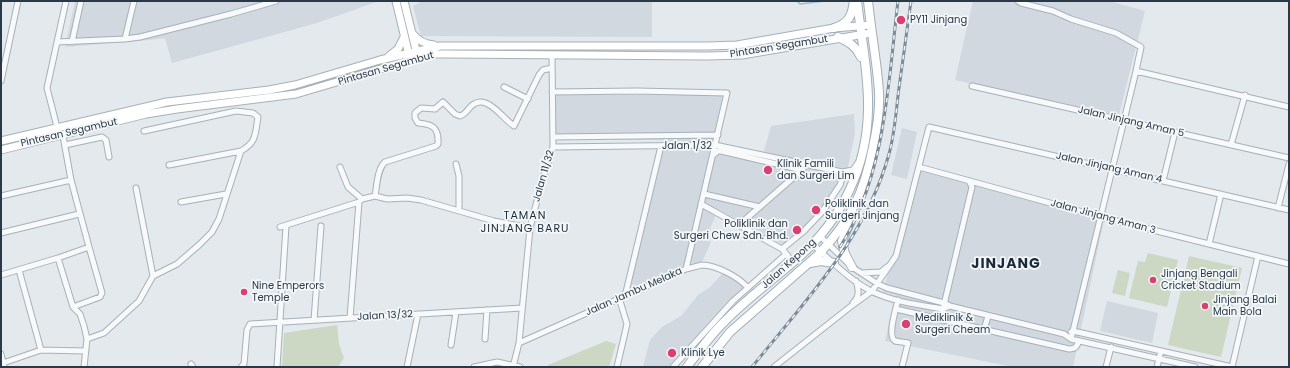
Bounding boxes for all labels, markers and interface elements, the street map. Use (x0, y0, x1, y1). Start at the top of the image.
marker: PY11 Jinjang (895, 14, 907, 26)
place label: PY11 Jinjang (910, 14, 967, 26)
street label: Pintasan Segambut (729, 33, 829, 61)
street label: Pintasan Segambut (337, 50, 435, 88)
street label: Jalan Jinjang Aman 5 (1077, 104, 1185, 140)
street label: Pintasan Segambut (20, 116, 118, 150)
street label: Jalan 1/32 (662, 140, 712, 152)
street label: Jalan 11/32 (531, 149, 557, 203)
street label: Jalan Jinjang Aman 4 (1055, 150, 1163, 186)
place label: Klinik Famili dan Surgeri Lim (777, 158, 854, 182)
marker: Klinik Famili dan Surgeri Lim (762, 164, 774, 176)
street label: Jalan Jinjang Aman 3 (1049, 197, 1157, 237)
place label: Poliklinik dan Surgeri Jinjang (825, 198, 899, 222)
marker: Poliklinik dan Surgeri Jinjang (810, 204, 822, 216)
district label: TAMAN JINJANG BARU (480, 209, 570, 235)
place label: Poliklinik dan Surgeri Chew Sdn. Bhd. (674, 218, 788, 242)
marker: Poliklinik dan Surgeri Chew Sdn. Bhd. (791, 224, 803, 236)
street label: Jalan Kepong (759, 237, 819, 291)
district label: JINJANG (971, 256, 1041, 272)
street label: Jalan Jambu Melaka (584, 265, 684, 319)
place label: Jinjang Bengali Cricket Stadium (1161, 268, 1241, 292)
marker: Jinjang Bengali Cricket Stadium (1148, 275, 1158, 285)
place label: Nine Emperors Temple (252, 280, 324, 304)
marker: Nine Emperors Temple (239, 287, 249, 297)
place label: Jinjang Balai Main Bola (1213, 294, 1277, 318)
marker: Jinjang Balai Main Bola (1200, 301, 1210, 311)
street label: Jalan 13/32 (357, 309, 413, 323)
place label: Mediklinik & Surgeri Cheam (915, 312, 990, 336)
marker: Mediklinik & Surgeri Cheam (900, 318, 912, 330)
marker: Klinik Lye (666, 347, 678, 359)
place label: Klinik Lye (681, 347, 725, 359)

